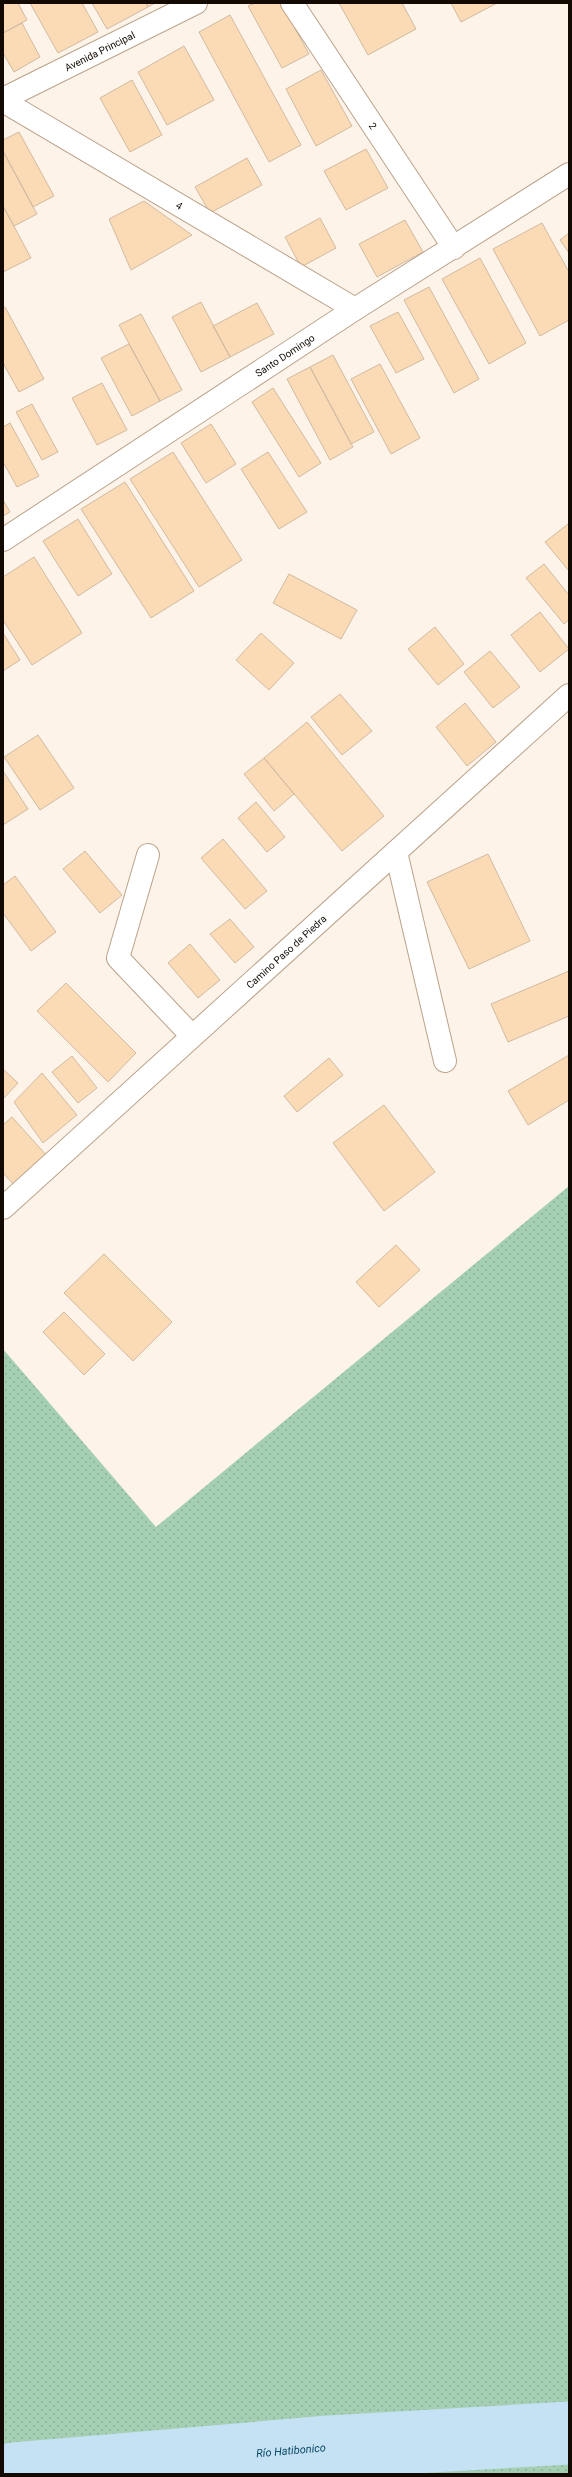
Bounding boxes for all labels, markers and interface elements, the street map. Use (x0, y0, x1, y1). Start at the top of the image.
street label: Avenida Principal (63, 29, 137, 73)
street label: 2 (367, 121, 379, 132)
street label: 4 (174, 200, 185, 212)
street label: Santo Domingo (253, 332, 317, 379)
street label: Camino Paso de Piedra (244, 913, 329, 991)
water label: Río Hatibonico (256, 2441, 326, 2460)

